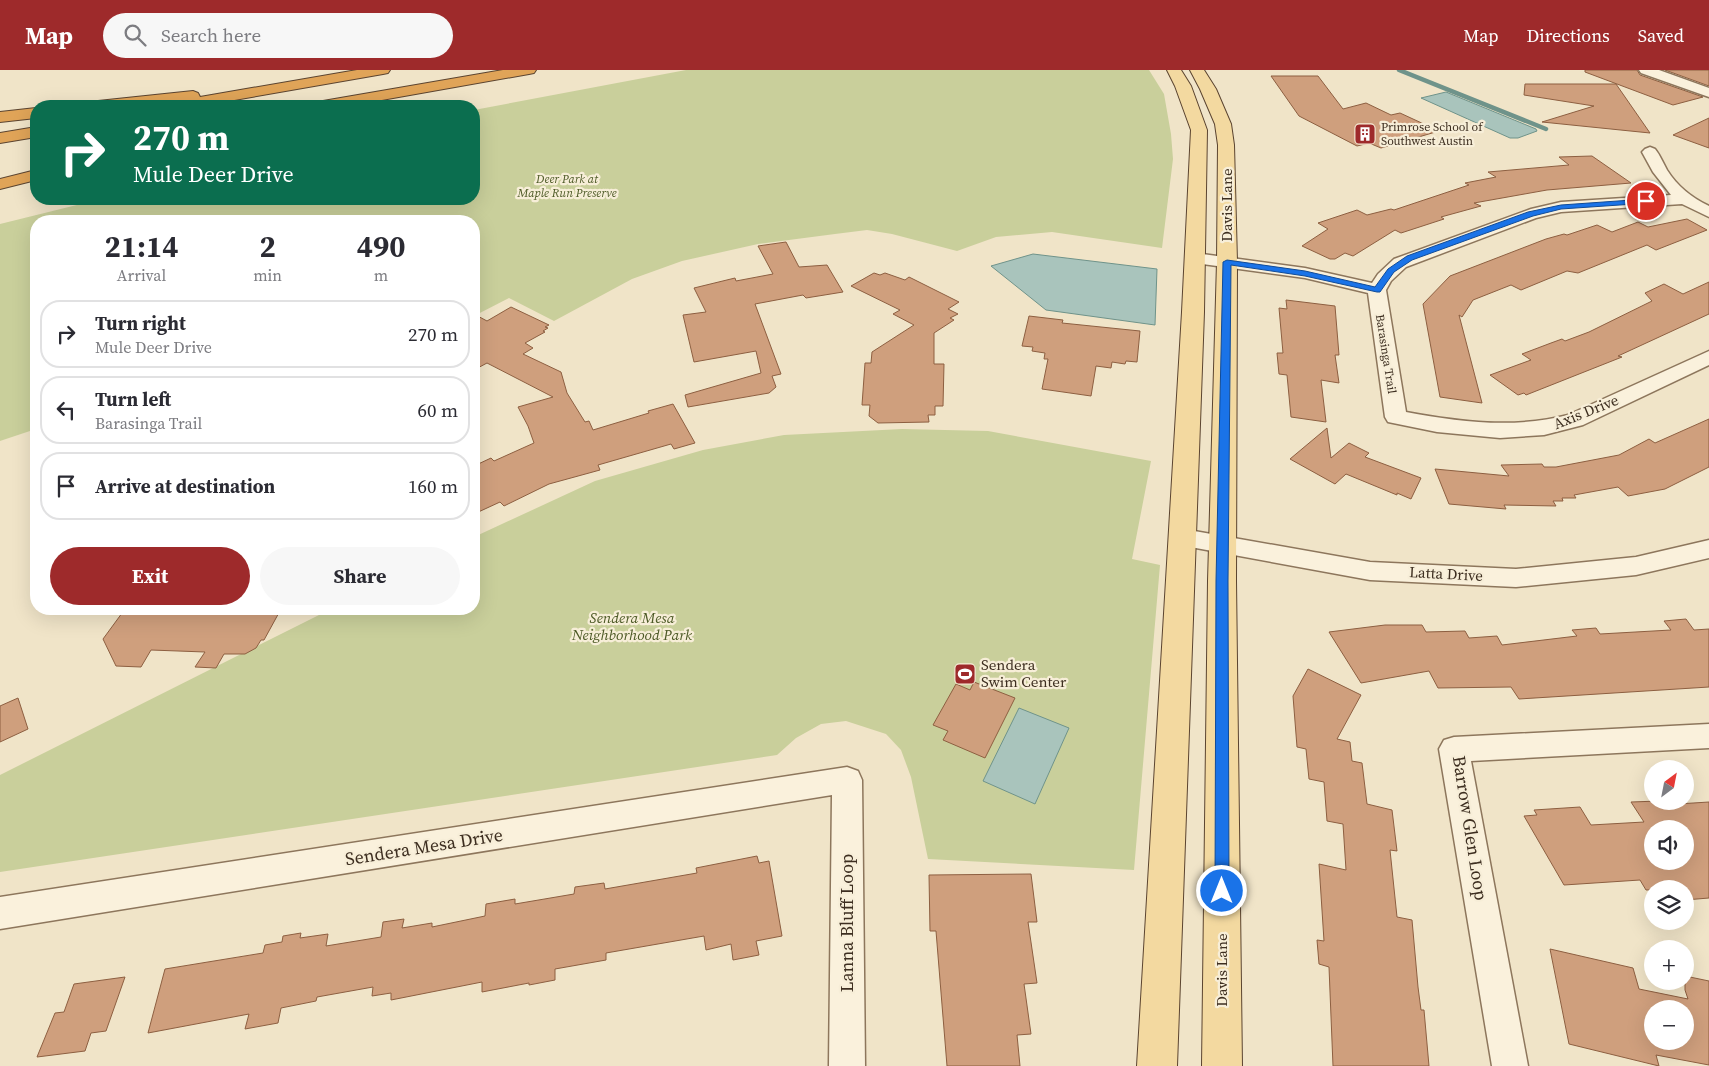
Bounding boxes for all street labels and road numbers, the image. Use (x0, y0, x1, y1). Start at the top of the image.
street label: Davis Lane (1216, 168, 1237, 242)
street label: Barasinga Trail (1372, 313, 1400, 395)
street label: Axis Drive (1550, 389, 1622, 434)
street label: Latta Drive (1409, 561, 1484, 586)
street label: Barrow Glen Loop (1447, 754, 1494, 902)
street label: Sendera Mesa Drive (343, 822, 504, 871)
street label: Lanna Bluff Loop (834, 854, 859, 992)
street label: Davis Lane (1211, 933, 1232, 1007)

